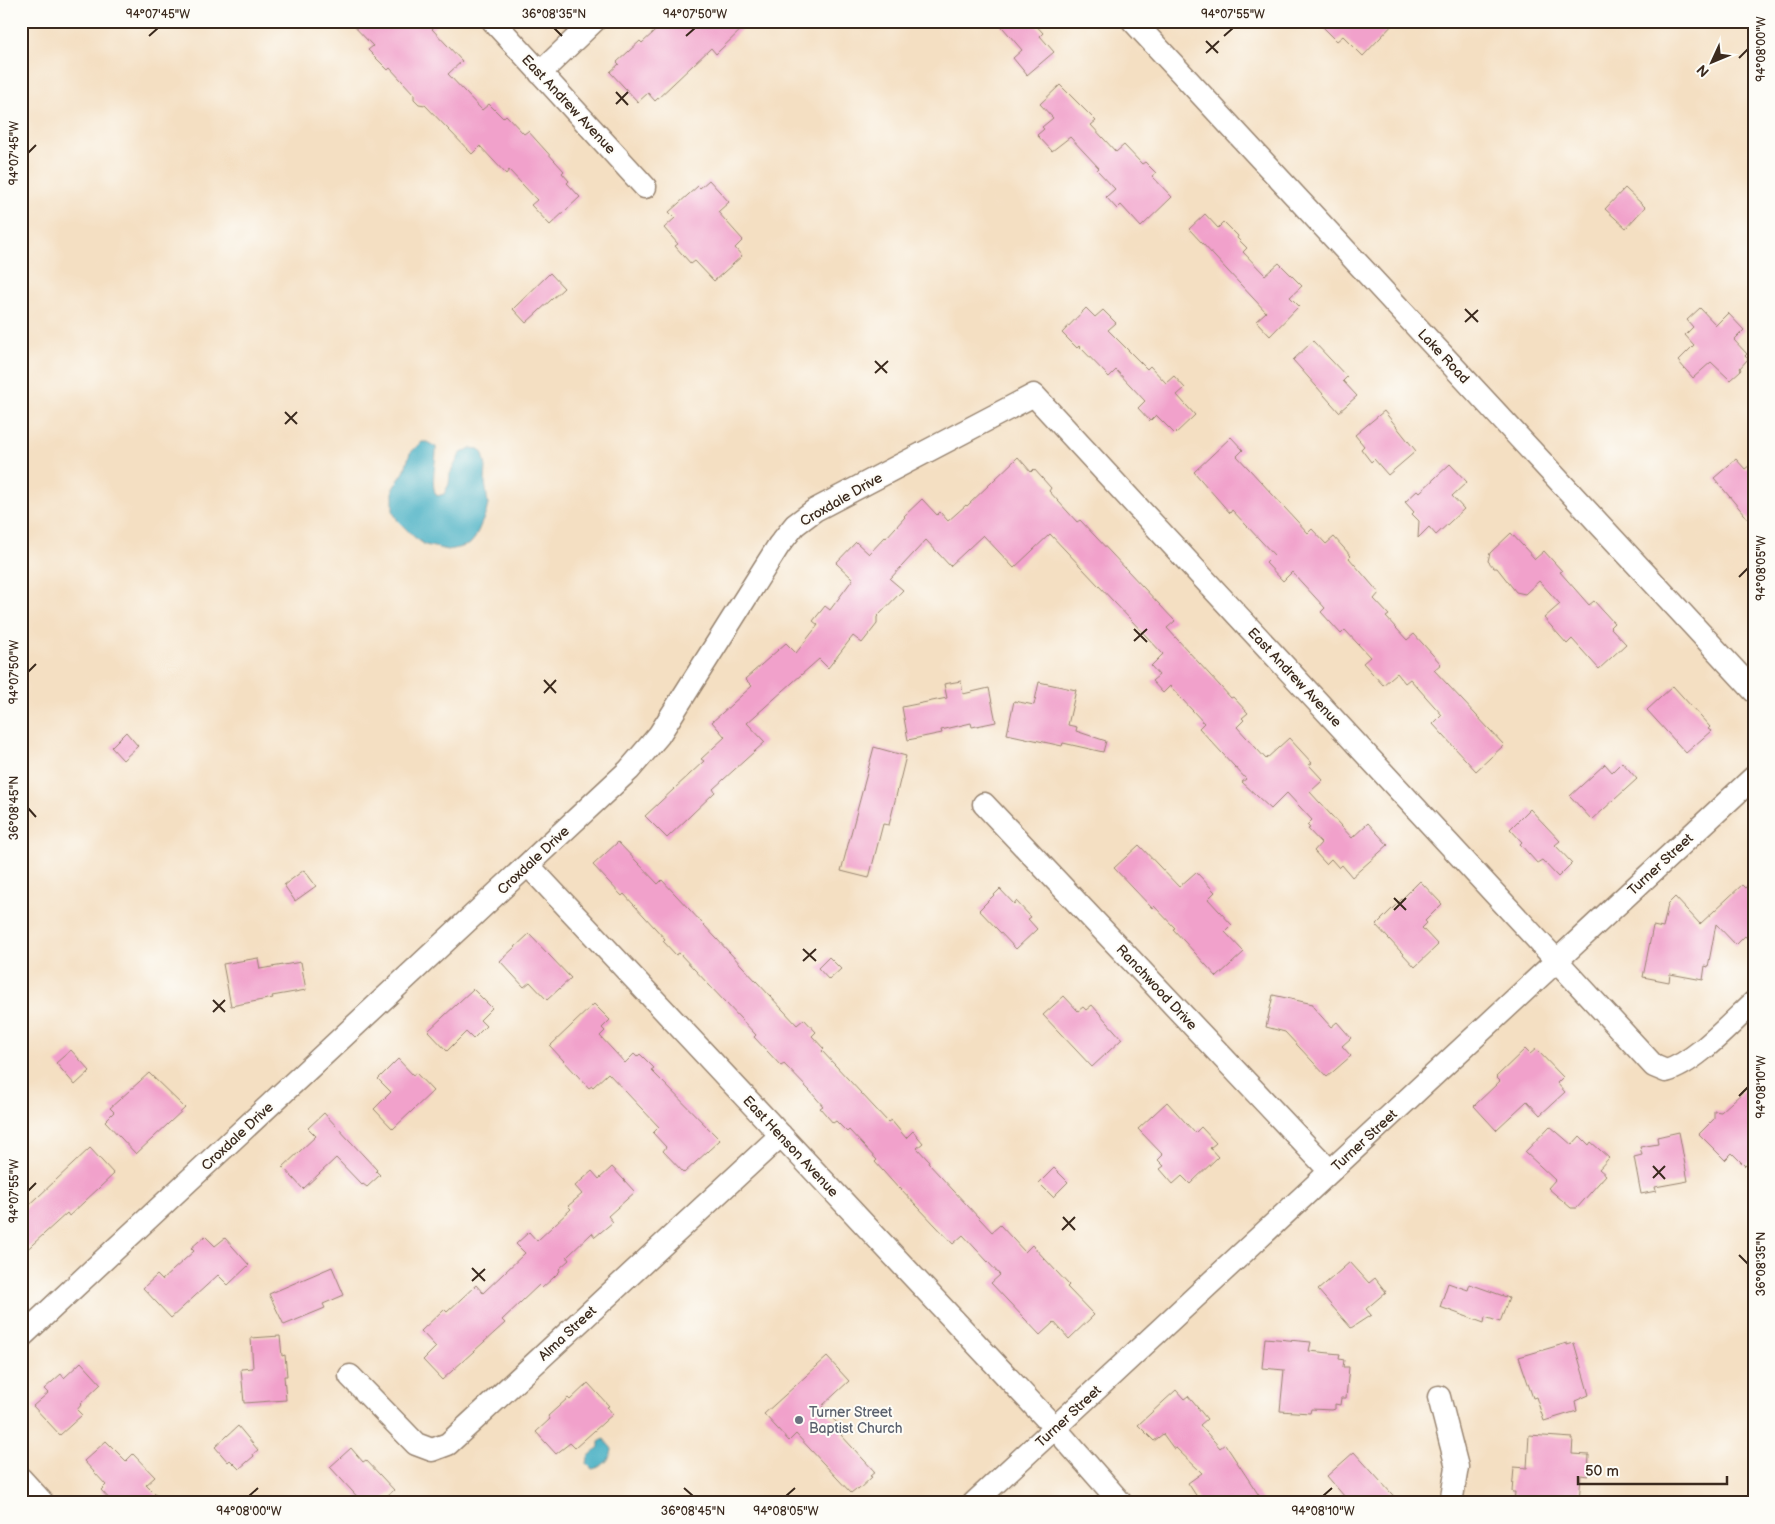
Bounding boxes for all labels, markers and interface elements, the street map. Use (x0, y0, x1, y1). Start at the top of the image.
text: 94°07'45"W (126, 7, 190, 22)
text: 36°08'35"N (522, 7, 586, 22)
text: 94°07'50"W (663, 7, 727, 22)
text: 94°07'55"W (1201, 7, 1265, 22)
text: 94°08'00"W (1754, 16, 1769, 82)
north arrow (1688, 38, 1738, 88)
street label: East Andrew Avenue (518, 51, 619, 158)
text: N (1693, 61, 1713, 80)
text: 94°07'45"W (7, 121, 22, 185)
street label: Lake Road (1414, 326, 1473, 387)
street label: Croxdale Drive (797, 469, 885, 530)
text: 94°08'05"W (1754, 535, 1769, 601)
street label: East Andrew Avenue (1244, 624, 1345, 731)
text: 94°07'50"W (7, 640, 22, 704)
text: 36°08'45"N (7, 776, 22, 840)
street label: Croxdale Drive (494, 823, 573, 898)
street label: Turner Street (1624, 829, 1697, 899)
street label: Ranchwood Drive (1113, 941, 1201, 1034)
text: 94°08'10"W (1754, 1055, 1769, 1119)
street label: East Henson Avenue (739, 1092, 842, 1200)
street label: Croxdale Drive (198, 1099, 277, 1174)
street label: Turner Street (1328, 1105, 1401, 1175)
text: 94°07'55"W (7, 1159, 22, 1223)
text: 36°08'35"N (1754, 1232, 1769, 1296)
street label: Alma Street (535, 1302, 600, 1365)
street label: Turner Street (1032, 1381, 1105, 1451)
place label: Turner Street Baptist Church (809, 1404, 903, 1437)
marker: Turner Street Baptist Church (793, 1414, 805, 1426)
scale bar (1578, 1454, 1726, 1486)
text: 50 m (1585, 1462, 1619, 1481)
text: 94°08'00"W (216, 1504, 282, 1519)
text: 36°08'45"N (661, 1504, 725, 1519)
text: 94°08'05"W (753, 1504, 819, 1519)
text: 94°08'10"W (1291, 1504, 1355, 1519)

